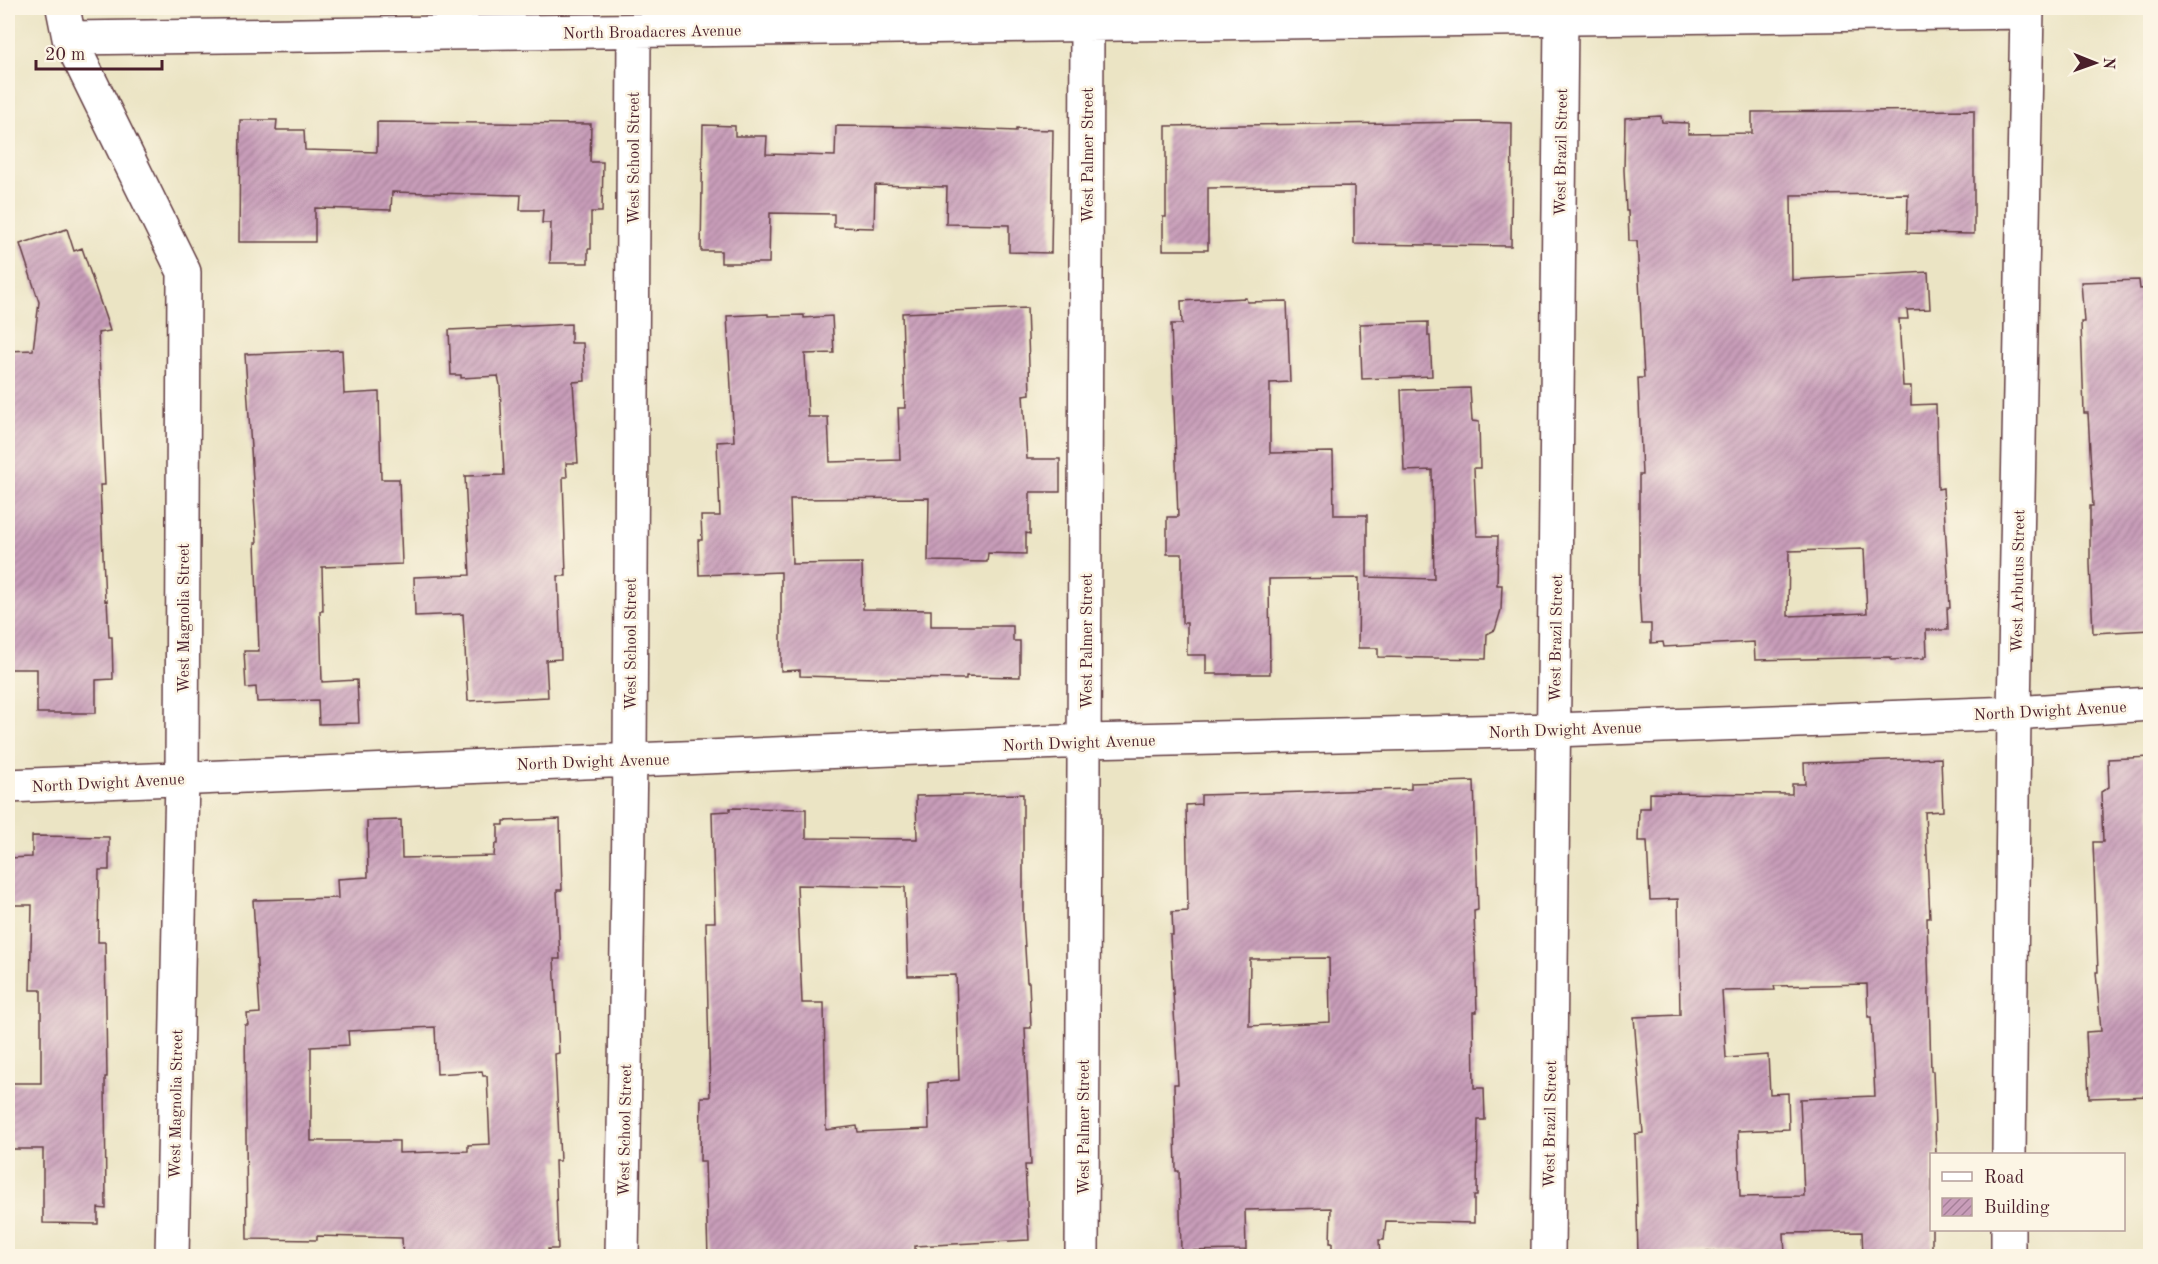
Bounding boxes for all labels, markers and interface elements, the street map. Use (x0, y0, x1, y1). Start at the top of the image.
street label: North Broadacres Avenue (563, 23, 741, 43)
scale bar (36, 33, 162, 71)
north arrow (2065, 33, 2125, 93)
text: 20 m (45, 46, 85, 64)
text: N (2100, 57, 2116, 70)
street label: West Palmer Street (1081, 87, 1097, 223)
street label: West Brazil Street (1553, 88, 1571, 216)
street label: West School Street (627, 91, 643, 224)
street label: West Arbutus Street (2010, 509, 2028, 653)
street label: West Magnolia Street (177, 543, 193, 693)
street label: West Palmer Street (1080, 573, 1096, 709)
street label: West Brazil Street (1548, 574, 1566, 702)
street label: West School Street (624, 577, 640, 710)
street label: North Dwight Avenue (1973, 700, 2127, 724)
street label: North Dwight Avenue (1488, 720, 1642, 742)
street label: North Dwight Avenue (1002, 733, 1156, 755)
street label: North Dwight Avenue (516, 752, 670, 774)
street label: North Dwight Avenue (31, 772, 185, 796)
street label: West Magnolia Street (168, 1029, 186, 1179)
street label: West Palmer Street (1077, 1059, 1093, 1195)
street label: West Brazil Street (1542, 1060, 1560, 1188)
street label: West School Street (617, 1063, 635, 1196)
legend (1930, 1153, 2125, 1231)
text: Road (1984, 1169, 2024, 1187)
text: Building (1984, 1199, 2050, 1217)

